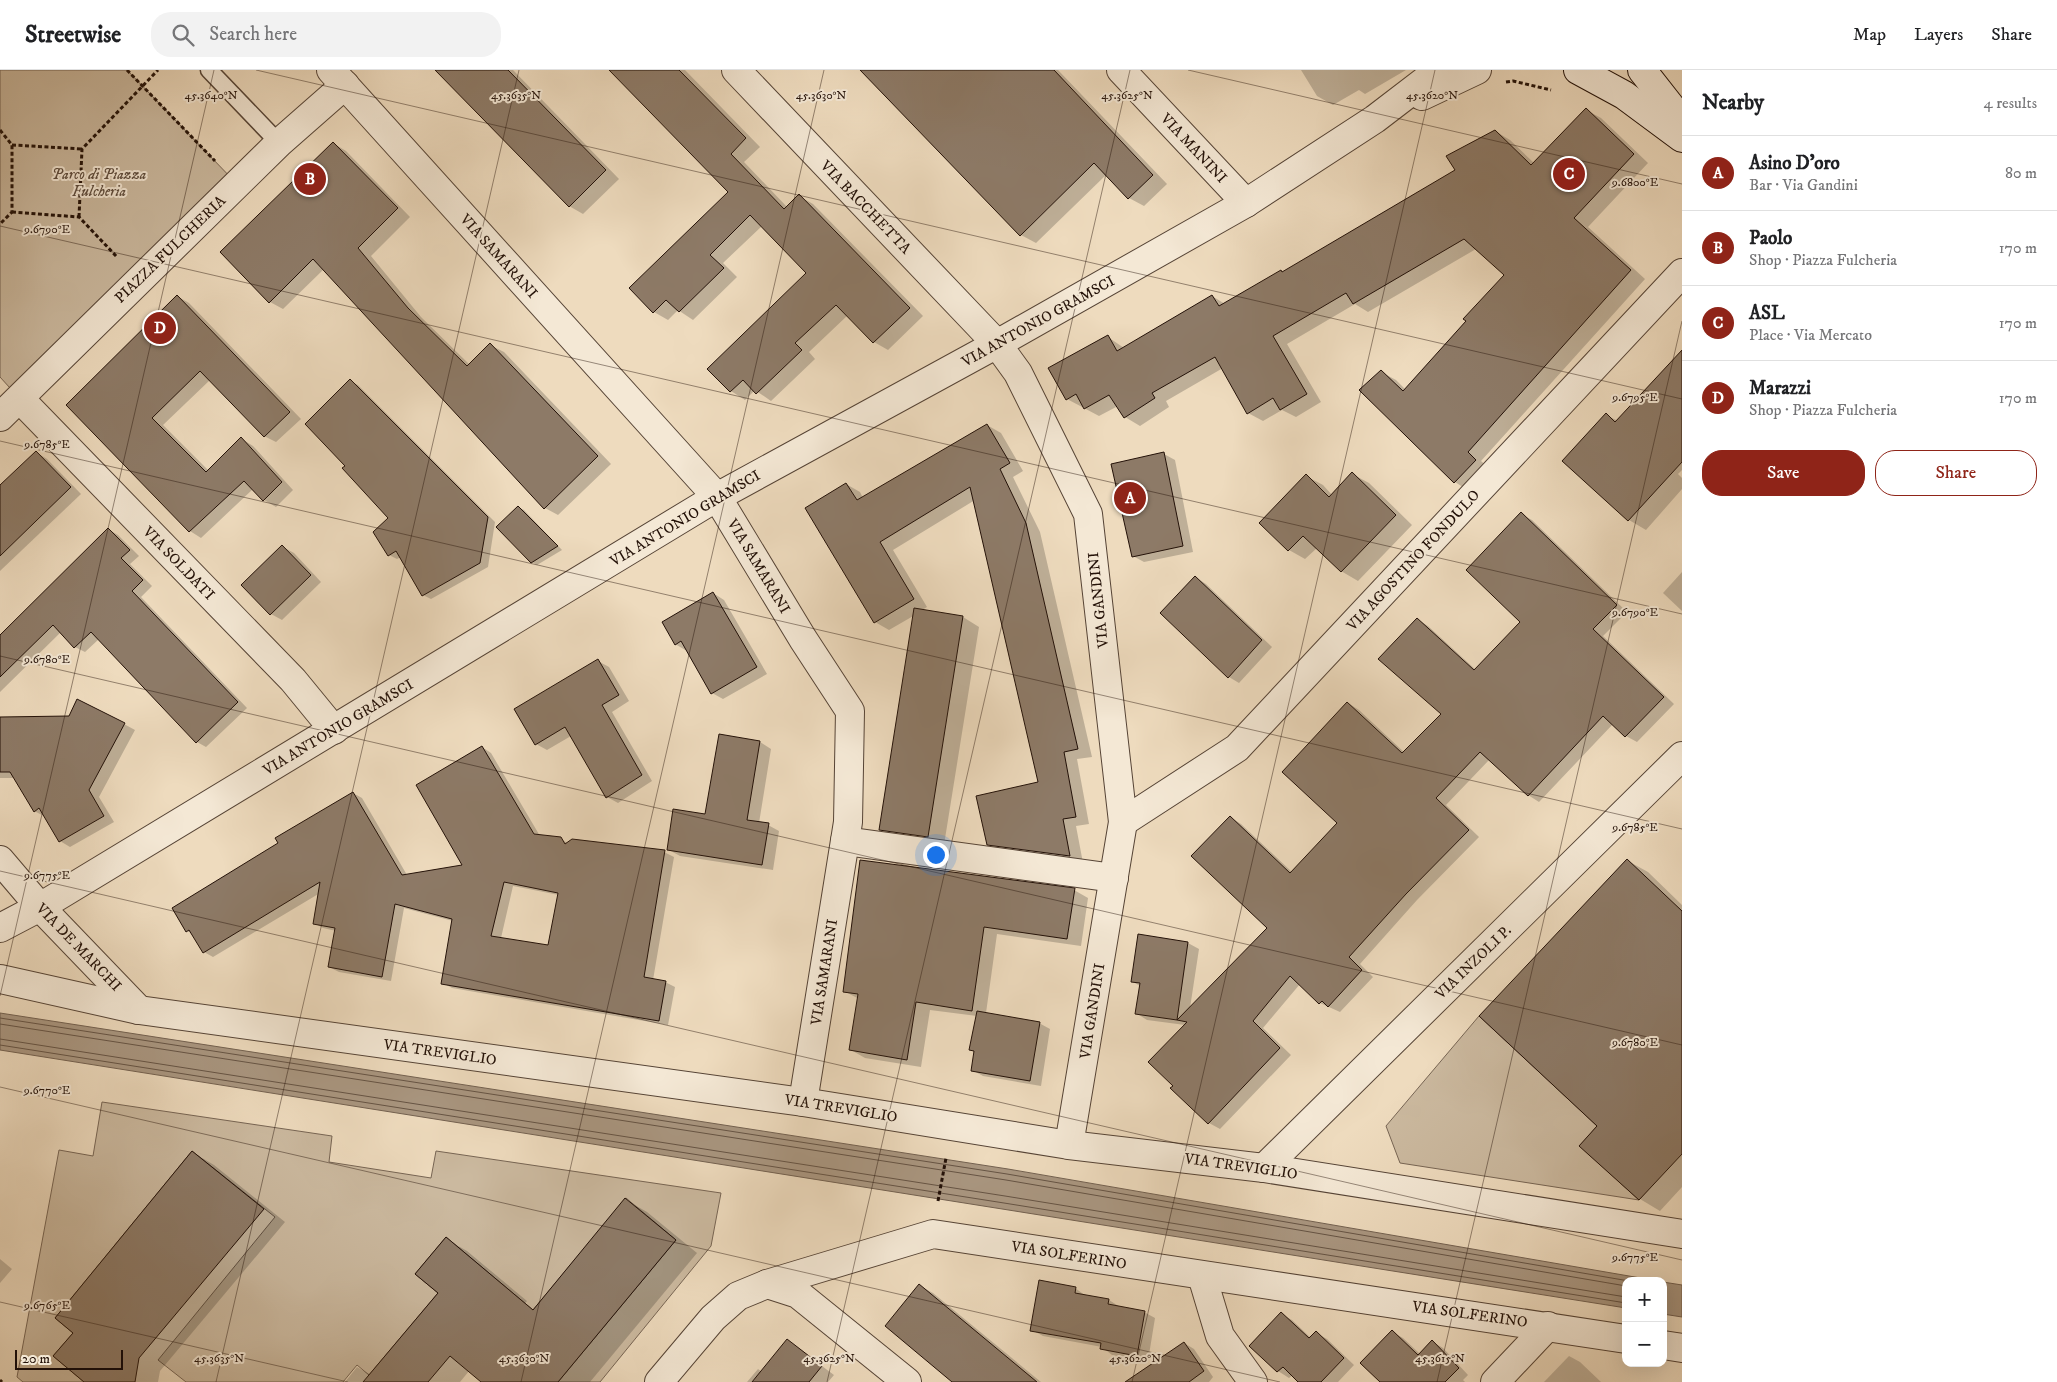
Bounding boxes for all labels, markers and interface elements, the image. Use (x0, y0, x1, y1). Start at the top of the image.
search box (151, 12, 501, 57)
text: Streetwise (25, 20, 121, 50)
icon: search (169, 21, 197, 49)
text: Search here (209, 23, 297, 46)
text: Map (1853, 24, 1886, 46)
text: Layers (1914, 24, 1963, 46)
text: Share (1991, 24, 2032, 46)
text: 45.3640°N (184, 88, 238, 103)
text: 45.3635°N (491, 88, 541, 103)
text: 45.3630°N (796, 88, 846, 103)
text: 45.3625°N (1101, 88, 1153, 103)
text: 45.3620°N (1406, 88, 1458, 103)
text: Nearby (1702, 90, 1764, 116)
text: 4 results (1984, 93, 2037, 113)
street label: VIA MANINI (1156, 109, 1231, 187)
text: Asino D'oro (1749, 152, 1840, 175)
pin: C (1553, 155, 1585, 193)
street label: VIA BACCHETTA (815, 156, 915, 258)
pin: B (294, 160, 326, 198)
text: A (1713, 163, 1723, 183)
text: 80 m (2005, 163, 2037, 183)
park label: Parco di Piazza Fulcheria (52, 165, 146, 201)
text: 9.6800°E (1611, 175, 1659, 190)
text: Bar · Via Gandini (1749, 175, 1858, 195)
street label: PIAZZA FULCHERIA (111, 191, 230, 307)
street label: VIA SAMARANI (455, 209, 542, 303)
text: 9.6790°E (23, 222, 71, 237)
text: Paolo (1749, 227, 1792, 250)
text: B (1713, 238, 1723, 258)
text: 170 m (1999, 238, 2037, 258)
text: Shop · Piazza Fulcheria (1749, 250, 1897, 270)
street label: VIA ANTONIO GRAMSCI (958, 271, 1118, 372)
text: ASL (1749, 302, 1785, 325)
pin: D (144, 309, 176, 347)
text: C (1713, 313, 1723, 333)
text: 170 m (1999, 313, 2037, 333)
text: Place · Via Mercato (1749, 325, 1872, 345)
text: Marazzi (1749, 377, 1811, 400)
text: D (1712, 388, 1724, 408)
text: 170 m (1999, 388, 2037, 408)
text: 9.6795°E (1611, 390, 1658, 405)
text: Shop · Piazza Fulcheria (1749, 400, 1897, 420)
text: 9.6785°E (23, 437, 70, 452)
button: Save (1702, 450, 1865, 496)
button: Share (1875, 450, 2037, 496)
street label: VIA ANTONIO GRAMSCI (606, 466, 764, 571)
pin: A (1114, 479, 1146, 517)
street label: VIA AGOSTINO FONDULO (1342, 486, 1484, 636)
street label: VIA SAMARANI (722, 515, 794, 617)
street label: VIA SOLDATI (138, 522, 219, 604)
street label: VIA GANDINI (1084, 551, 1113, 650)
text: 9.6790°E (1611, 605, 1659, 620)
text: 9.6780°E (23, 652, 71, 667)
street label: VIA ANTONIO GRAMSCI (259, 675, 417, 780)
text: 9.6785°E (1611, 820, 1658, 835)
your location (923, 842, 949, 868)
text: 9.6775°E (23, 868, 70, 883)
street label: VIA DE MARCHI (31, 899, 125, 995)
street label: VIA SAMARANI (807, 918, 842, 1027)
street label: VIA INZOLI P. (1431, 921, 1515, 1004)
street label: VIA GANDINI (1075, 962, 1109, 1061)
street label: VIA TREVIGLIO (381, 1035, 498, 1070)
text: 9.6780°E (1611, 1035, 1659, 1050)
text: 9.6770°E (23, 1083, 71, 1098)
street label: VIA TREVIGLIO (782, 1090, 899, 1127)
street label: VIA TREVIGLIO (1182, 1149, 1299, 1184)
street label: VIA SOLFERINO (1009, 1237, 1128, 1274)
text: 9.6775°E (1611, 1250, 1658, 1265)
map controls (1622, 1277, 1667, 1367)
button: + (1622, 1277, 1667, 1322)
street label: VIA SOLFERINO (1410, 1297, 1529, 1332)
text: 9.6765°E (23, 1298, 70, 1313)
button: − (1622, 1322, 1667, 1367)
scale bar (15, 1347, 122, 1370)
text: 20 m (22, 1350, 50, 1368)
text: 45.3635°N (194, 1351, 244, 1366)
text: 45.3630°N (499, 1351, 549, 1366)
text: 45.3625°N (803, 1351, 855, 1366)
text: 45.3620°N (1109, 1351, 1161, 1366)
text: 45.3615°N (1415, 1351, 1465, 1366)

